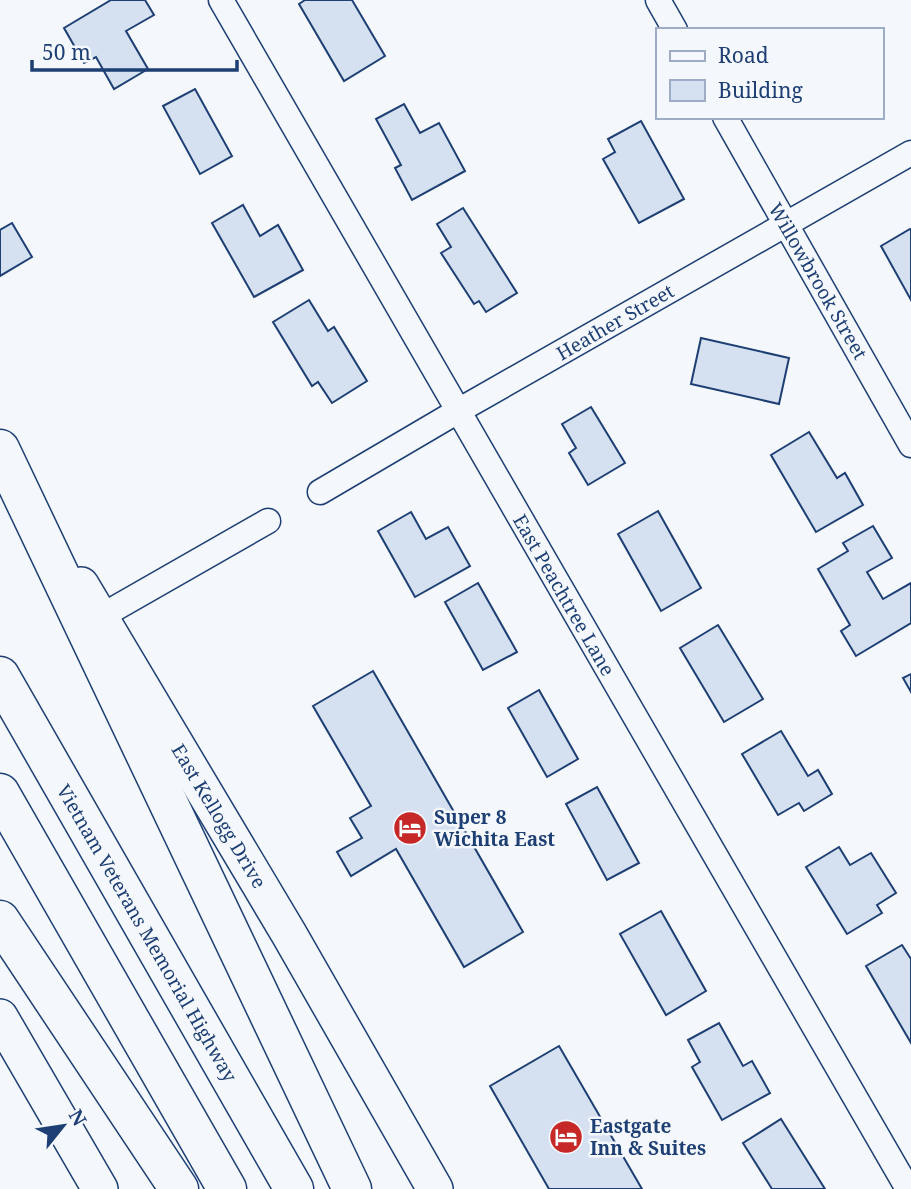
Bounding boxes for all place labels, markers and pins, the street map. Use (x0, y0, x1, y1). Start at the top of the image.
place label: Super 8 Wichita East (434, 804, 555, 852)
hotel icon: Super 8 Wichita East (391, 809, 429, 847)
place label: Eastgate Inn & Suites (590, 1113, 706, 1161)
hotel icon: Eastgate Inn & Suites (547, 1118, 585, 1156)

